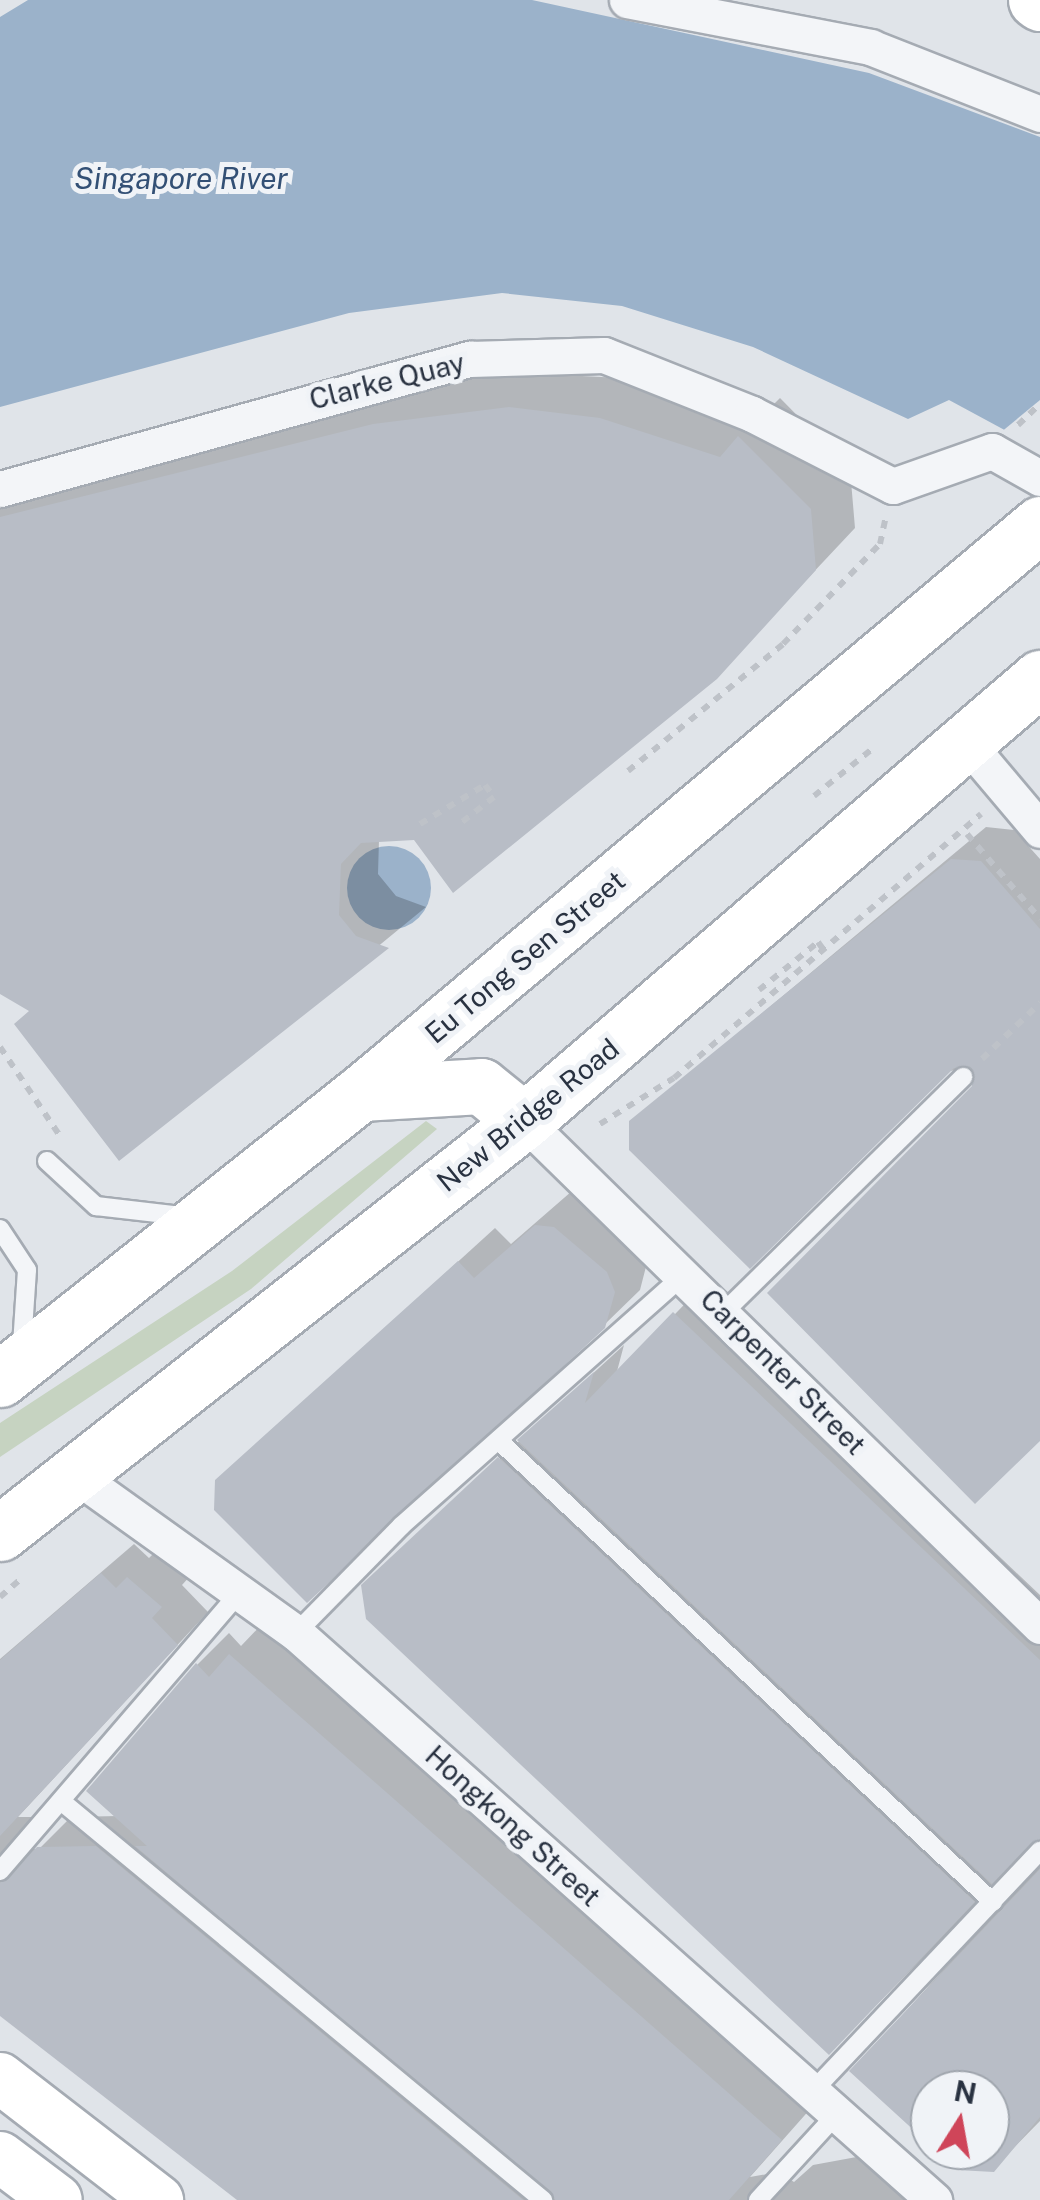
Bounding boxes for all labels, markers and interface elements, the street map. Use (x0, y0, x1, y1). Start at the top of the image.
water label: Singapore River (74, 160, 288, 196)
street label: Clarke Quay (306, 345, 468, 417)
street label: Eu Tong Sen Street (418, 864, 632, 1050)
street label: New Bridge Road (430, 1031, 626, 1199)
street label: Carpenter Street (694, 1283, 872, 1461)
street label: Hongkong Street (419, 1739, 607, 1913)
north arrow (910, 2070, 1010, 2170)
text: N (952, 2074, 979, 2110)

